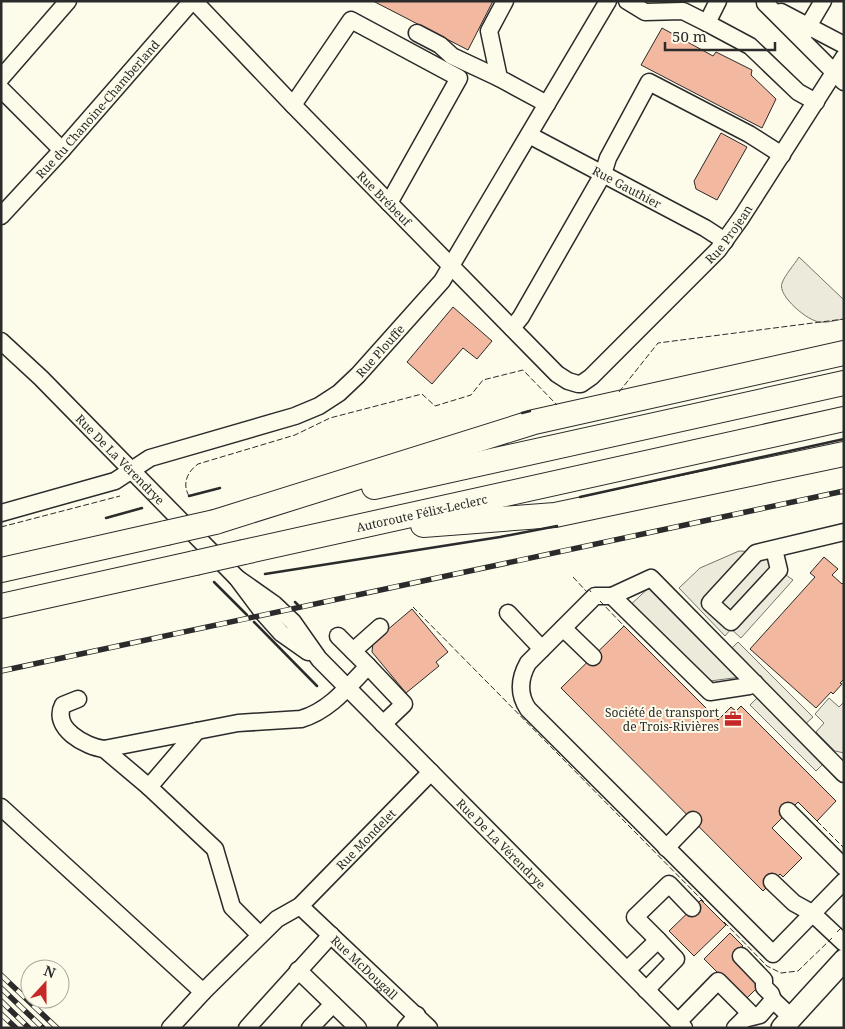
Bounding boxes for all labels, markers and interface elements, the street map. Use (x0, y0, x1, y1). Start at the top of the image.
scale bar (665, 20, 775, 52)
text: 50 m (672, 26, 707, 46)
street label: Rue du Chanoine-Chamberland (32, 36, 163, 182)
street label: Rue Gauthier (590, 162, 665, 212)
street label: Rue Brébeuf (353, 167, 416, 230)
street label: Rue Projean (701, 201, 756, 267)
street label: Rue Plouffe (352, 321, 408, 381)
street label: Rue De La Vérendrye (72, 410, 169, 508)
street label: Autoroute Félix-Leclerc (355, 490, 489, 535)
place label: Société de transport de Trois-Rivières (605, 704, 719, 735)
office icon: Société de transport de Trois-Rivières (723, 709, 743, 729)
street label: Rue De La Vérendrye (453, 795, 550, 892)
street label: Rue Mondelet (332, 805, 399, 873)
street label: Rue McDougall (328, 931, 402, 1003)
north arrow (20, 959, 70, 1009)
text: N (41, 961, 58, 982)

